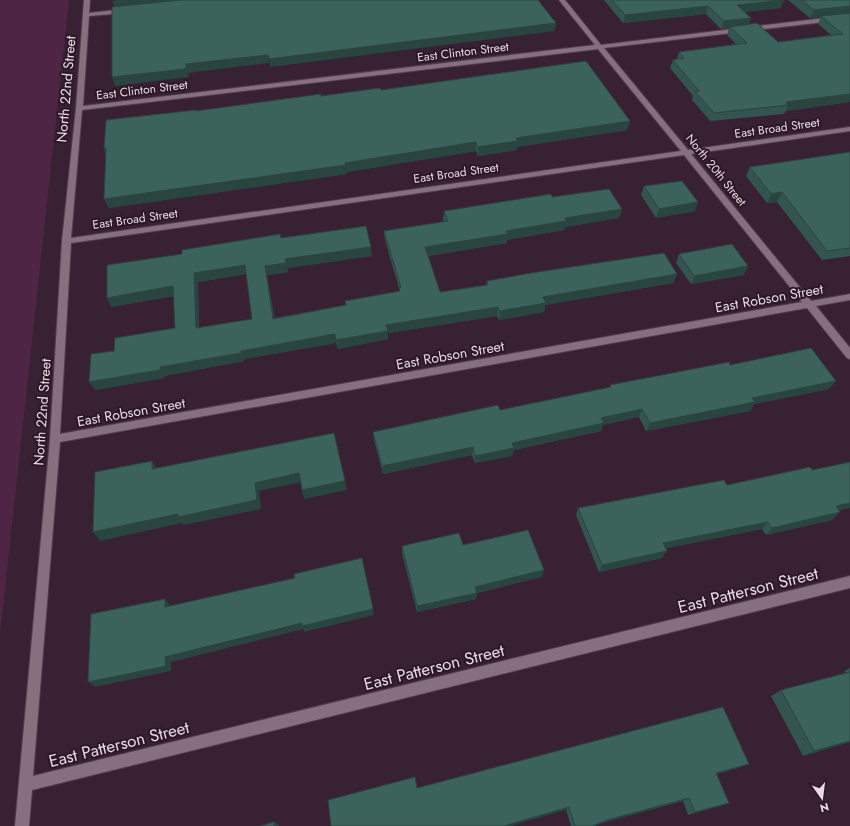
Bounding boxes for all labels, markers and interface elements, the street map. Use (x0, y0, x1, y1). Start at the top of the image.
street label: North 22nd Street (51, 34, 81, 143)
street label: East Clinton Street (416, 37, 510, 67)
street label: East Clinton Street (95, 75, 189, 105)
street label: East Broad Street (733, 113, 821, 143)
street label: North 20th Street (681, 130, 751, 210)
street label: East Broad Street (412, 158, 500, 188)
street label: East Broad Street (91, 204, 179, 234)
street label: East Robson Street (713, 279, 825, 317)
street label: East Robson Street (394, 336, 506, 374)
street label: North 22nd Street (28, 357, 56, 466)
street label: East Robson Street (75, 393, 187, 431)
street label: East Patterson Street (675, 561, 821, 619)
street label: East Patterson Street (361, 638, 507, 696)
street label: East Patterson Street (46, 715, 192, 773)
north arrow (802, 778, 842, 818)
text: N (818, 799, 831, 817)

